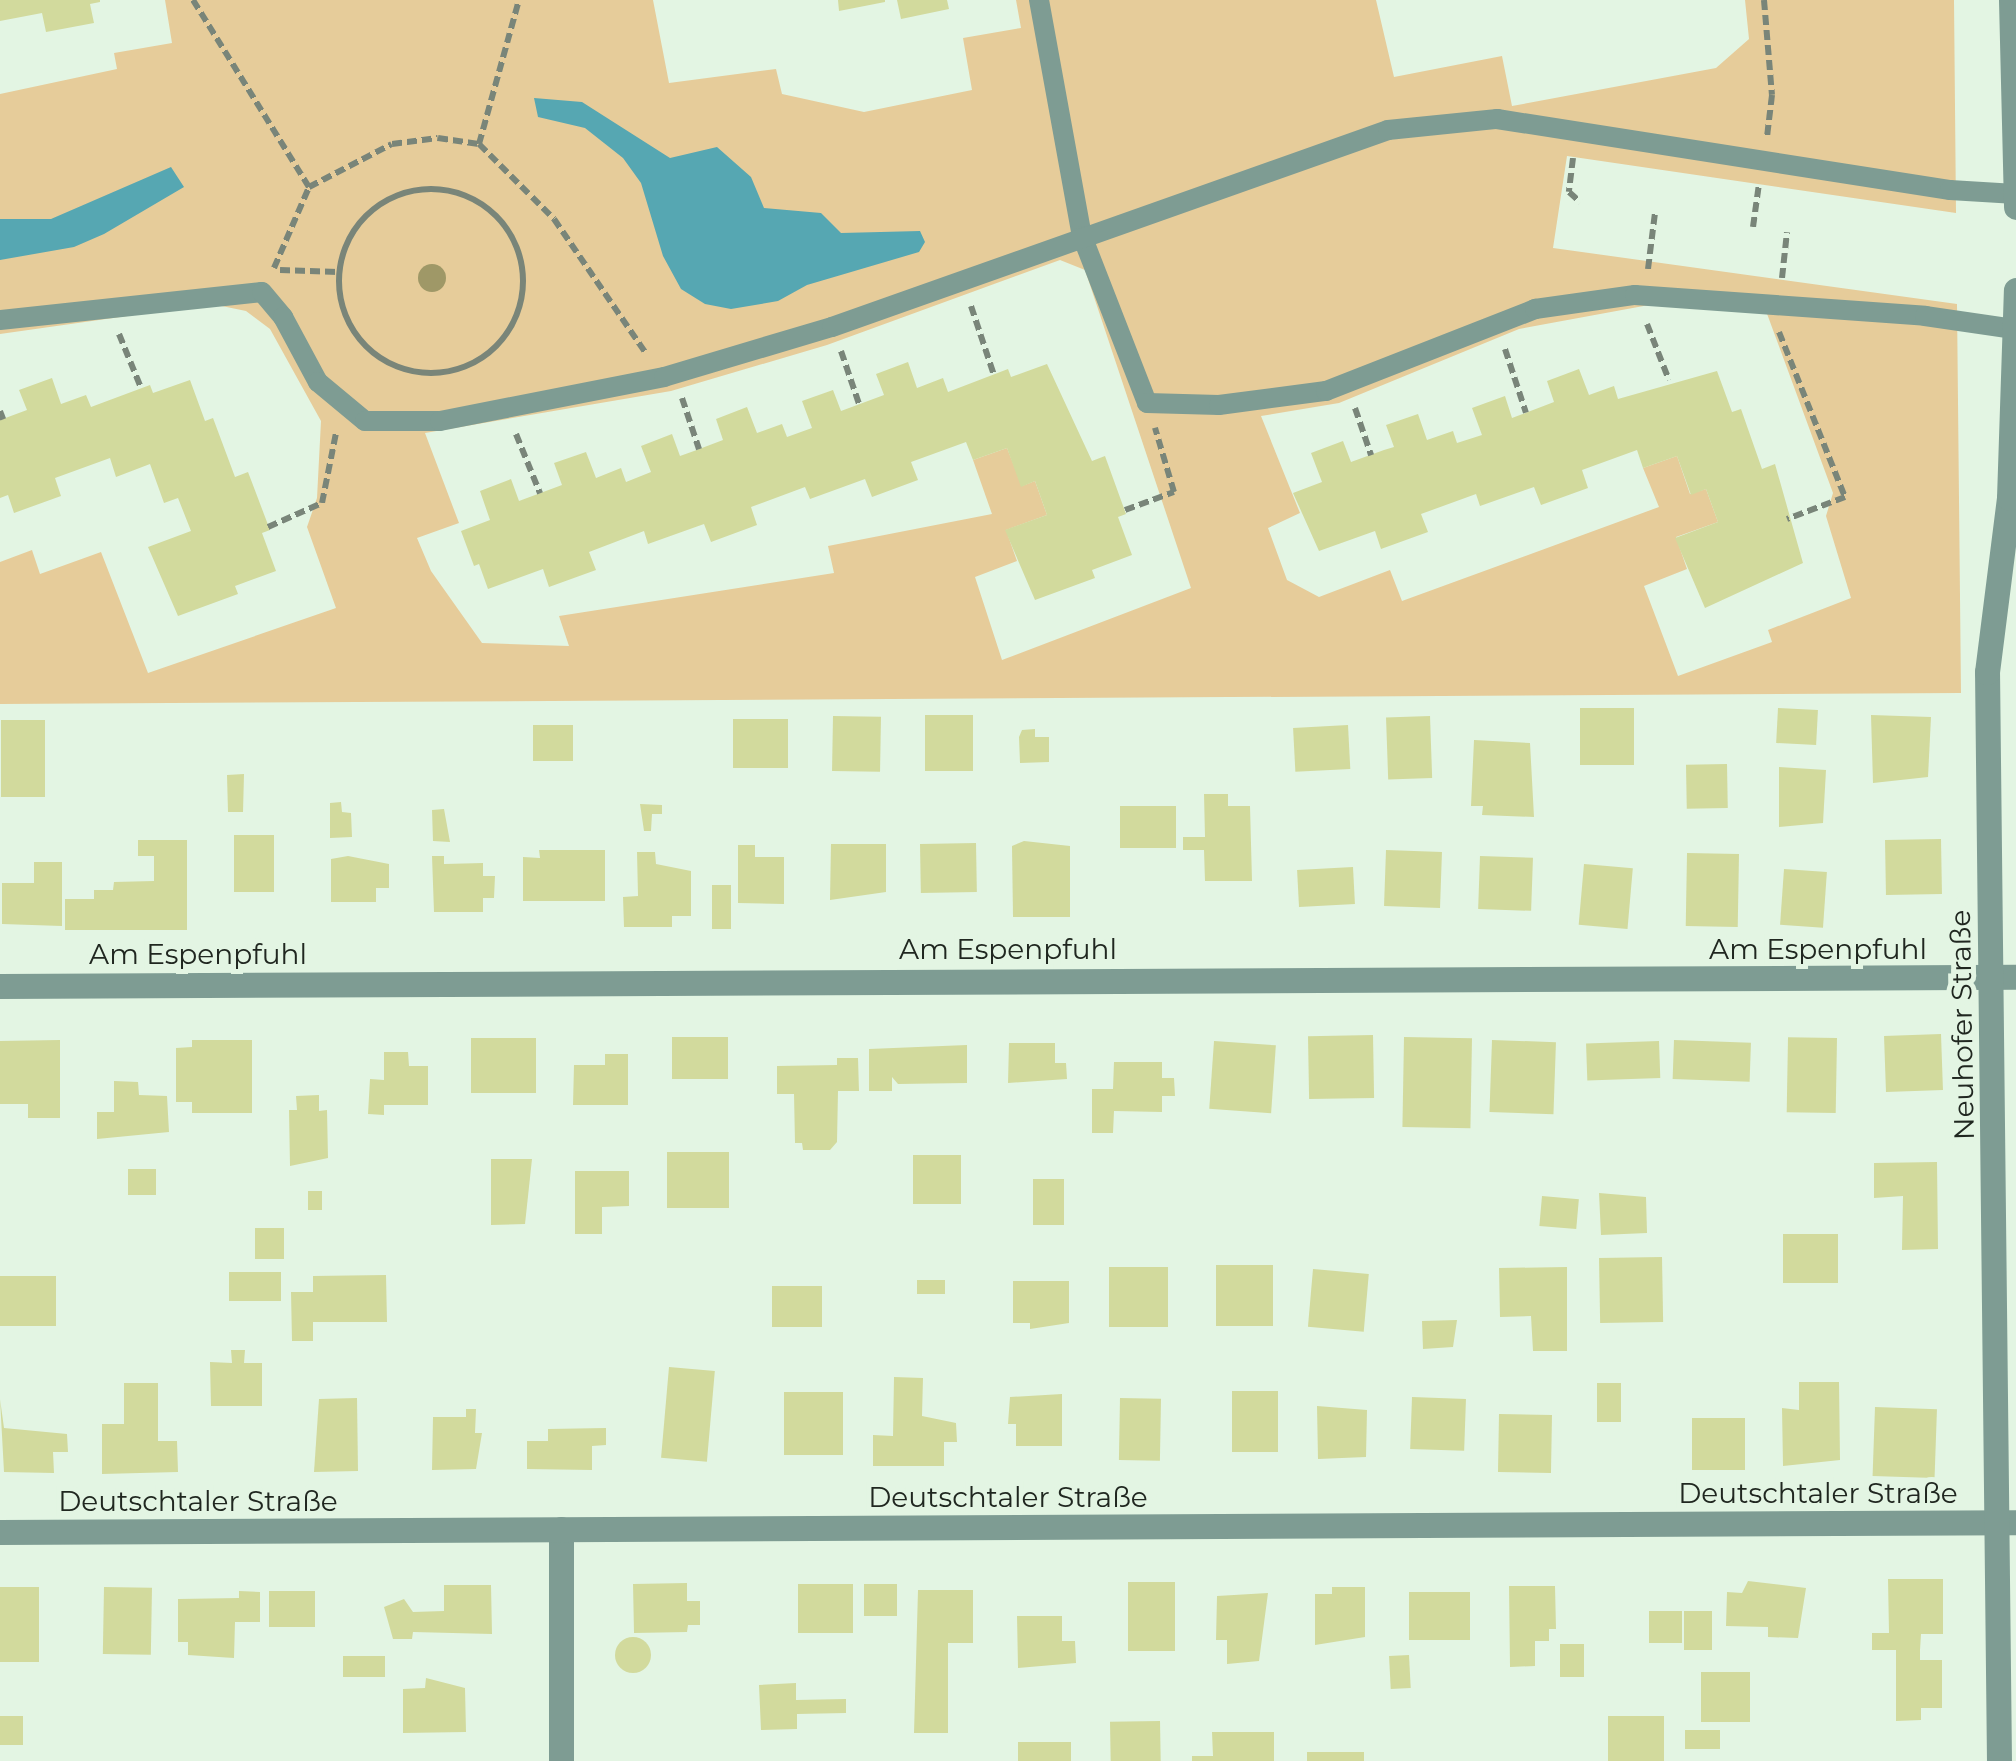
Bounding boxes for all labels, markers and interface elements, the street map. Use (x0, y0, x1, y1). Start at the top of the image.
street label: Neuhofer Straße (1943, 909, 1981, 1141)
street label: Am Espenpfuhl (899, 932, 1117, 966)
street label: Am Espenpfuhl (1709, 932, 1927, 966)
street label: Am Espenpfuhl (89, 937, 307, 971)
street label: Deutschtaler Straße (1678, 1476, 1958, 1510)
street label: Deutschtaler Straße (868, 1480, 1148, 1514)
street label: Deutschtaler Straße (58, 1484, 338, 1518)

